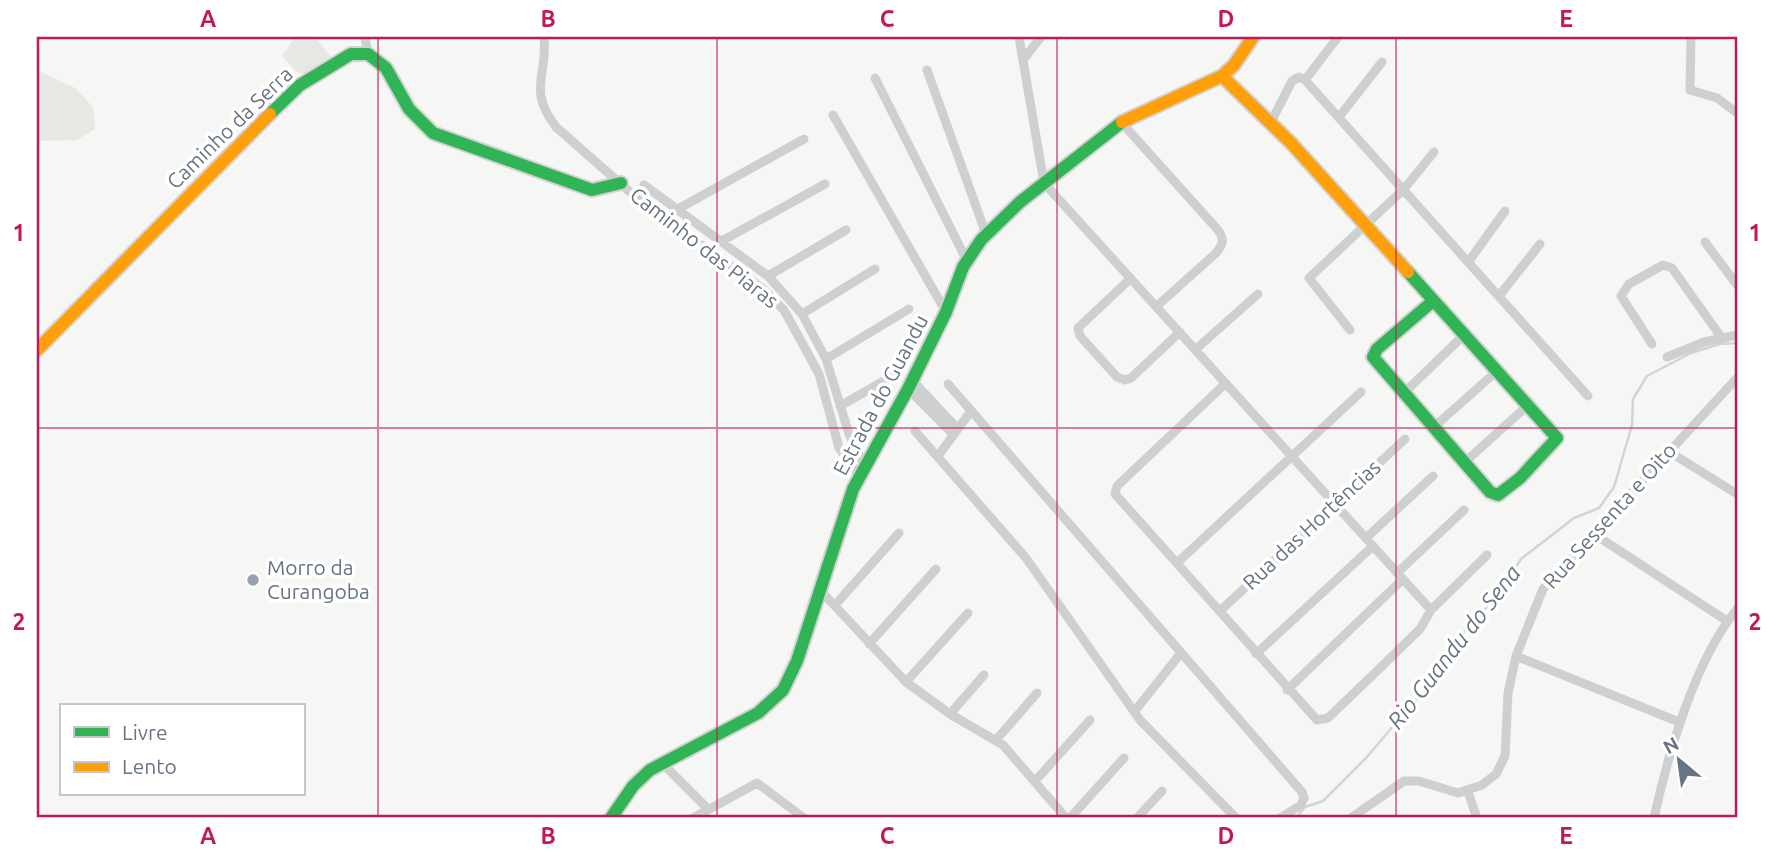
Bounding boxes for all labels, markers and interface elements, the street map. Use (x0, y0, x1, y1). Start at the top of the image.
text: A (200, 6, 216, 31)
text: B (540, 6, 556, 31)
text: C (880, 6, 895, 31)
text: D (1218, 6, 1234, 31)
text: E (1559, 6, 1573, 31)
street label: Caminho da Serra (162, 61, 297, 193)
street label: Caminho das Piaras (626, 182, 783, 312)
text: 1 (13, 220, 25, 245)
text: 1 (1749, 220, 1761, 245)
street label: Estrada do Guandu (828, 310, 933, 479)
street label: Rua Sessenta e Oito (1538, 438, 1681, 593)
street label: Rua das Hortências (1238, 454, 1385, 594)
place label: Morro da Curangoba (267, 555, 370, 603)
water label: Rio Guandu do Sena (1382, 560, 1525, 733)
marker: Morro da Curangoba (245, 572, 261, 588)
text: 2 (13, 609, 25, 634)
text: 2 (1749, 609, 1761, 634)
legend (60, 704, 304, 796)
text: Livre (122, 720, 168, 744)
north arrow (1644, 726, 1714, 796)
text: N (1659, 732, 1682, 758)
text: Lento (122, 754, 177, 778)
text: A (200, 823, 216, 848)
text: B (540, 823, 556, 848)
text: C (880, 823, 895, 848)
text: D (1218, 823, 1234, 848)
text: E (1559, 823, 1573, 848)

